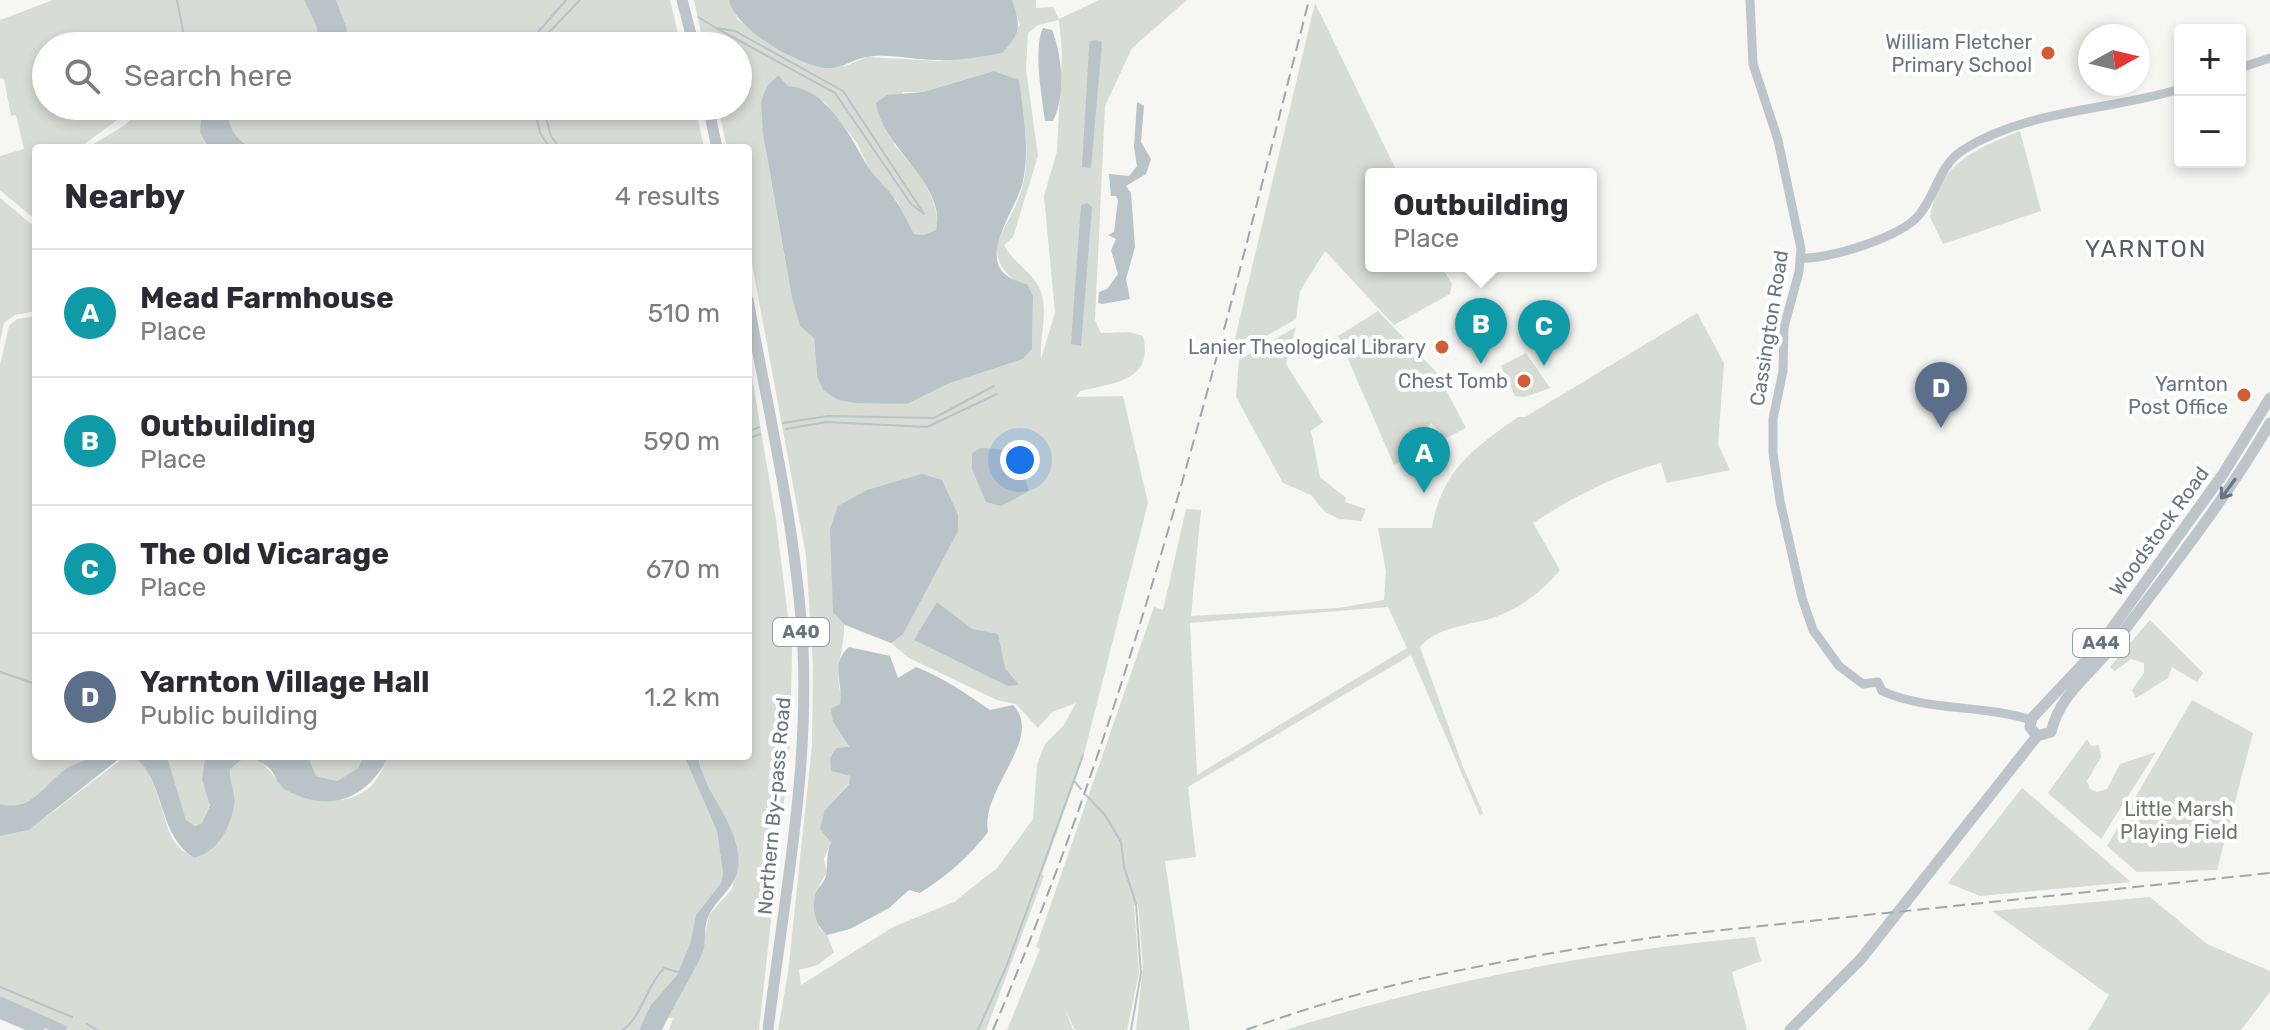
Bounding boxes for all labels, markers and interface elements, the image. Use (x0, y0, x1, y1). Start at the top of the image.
north arrow (2078, 24, 2150, 96)
map controls (2174, 24, 2246, 168)
button: + (2174, 24, 2246, 96)
place label: William Fletcher Primary School (1885, 30, 2032, 77)
search box (32, 32, 752, 120)
marker: William Fletcher Primary School (2039, 44, 2057, 62)
icon: search (60, 54, 104, 98)
text: Search here (124, 58, 292, 94)
button: − (2174, 96, 2246, 168)
popup (1365, 168, 1597, 272)
text: Nearby (64, 176, 185, 217)
text: 4 results (615, 181, 720, 212)
text: Outbuilding (1393, 187, 1569, 223)
text: Place (1393, 223, 1459, 254)
district label: YARNTON (2085, 235, 2207, 263)
street label: Cassington Road (1745, 248, 1793, 408)
text: Mead Farmhouse (140, 280, 394, 316)
text: A (81, 298, 99, 329)
text: 510 m (648, 298, 720, 329)
pin: B (1455, 298, 1507, 364)
pin: C (1518, 300, 1570, 366)
text: Place (140, 316, 206, 347)
place label: Lanier Theological Library (1188, 335, 1426, 359)
marker: Lanier Theological Library (1433, 338, 1451, 356)
pin: D (1915, 362, 1967, 428)
place label: Chest Tomb (1398, 369, 1508, 393)
marker: Chest Tomb (1515, 372, 1533, 390)
place label: Yarnton Post Office (2128, 372, 2228, 419)
marker: Yarnton Post Office (2235, 386, 2253, 404)
text: Outbuilding (140, 408, 316, 444)
text: B (81, 426, 99, 457)
text: 590 m (643, 426, 720, 457)
pin: A (1398, 427, 1450, 493)
your location (1000, 440, 1040, 480)
text: Place (140, 444, 206, 475)
street label: Woodstock Road (2104, 462, 2214, 600)
one-way arrow (2220, 477, 2237, 499)
text: The Old Vicarage (140, 536, 389, 572)
text: C (81, 554, 99, 585)
text: 670 m (646, 554, 720, 585)
text: Place (140, 572, 206, 603)
road number: A40 (773, 618, 829, 646)
road number: A44 (2073, 629, 2129, 657)
text: Yarnton Village Hall (140, 664, 430, 700)
text: D (81, 682, 99, 713)
text: 1.2 km (644, 682, 720, 713)
street label: Northern By-pass Road (753, 696, 795, 916)
text: Public building (140, 700, 318, 731)
park label: Little Marsh Playing Field (2120, 797, 2238, 844)

